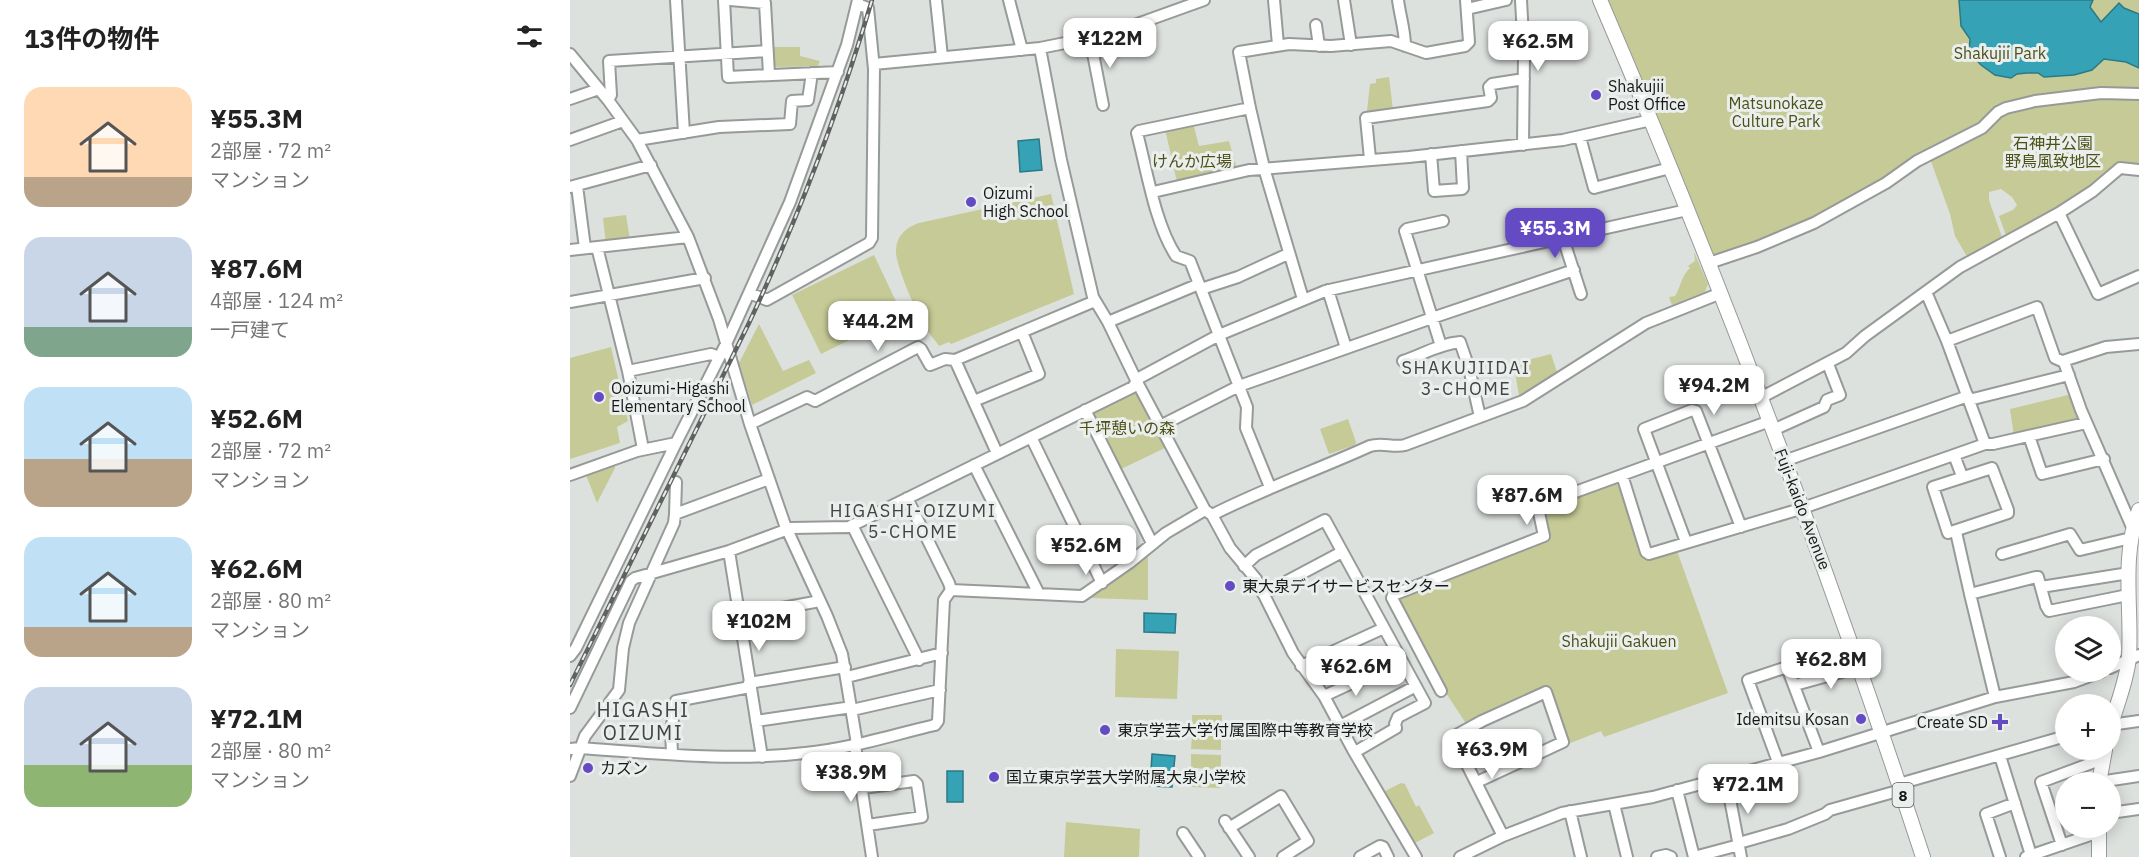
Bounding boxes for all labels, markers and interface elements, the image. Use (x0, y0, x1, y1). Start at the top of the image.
pin: ¥122M (1068, 18, 1152, 69)
icon: filters (513, 20, 546, 53)
text: 13件の物件 (24, 21, 159, 55)
pin: ¥62.5M (1489, 21, 1587, 72)
text: ¥122M (1077, 24, 1143, 51)
text: ¥62.5M (1502, 27, 1574, 54)
park label: Shakujii Park (1954, 43, 2047, 63)
place label: Shakujii Post Office (1608, 76, 1686, 114)
marker: Shakujii Post Office (1589, 88, 1603, 102)
park label: Matsunokaze Culture Park (1728, 93, 1824, 131)
text: ¥55.3M (210, 101, 303, 135)
icon: home (72, 111, 144, 183)
park label: 石神井公園 野鳥風致地区 (2005, 133, 2101, 171)
text: 2部屋 · 72 m² (210, 137, 331, 164)
park label: けんか広場 (1152, 151, 1232, 171)
text: マンション (210, 166, 310, 193)
place label: Oizumi High School (983, 183, 1068, 221)
marker: Oizumi High School (964, 195, 978, 209)
pin: ¥55.3M (1506, 208, 1604, 259)
text: ¥55.3M (1519, 214, 1591, 241)
text: ¥87.6M (210, 251, 303, 285)
icon: home (72, 261, 144, 333)
text: 4部屋 · 124 m² (210, 287, 343, 314)
pin: ¥44.2M (829, 301, 927, 352)
text: ¥44.2M (842, 307, 914, 334)
text: 一戸建て (210, 316, 290, 343)
district label: SHAKUJIIDAI 3-CHOME (1402, 356, 1530, 400)
pin: ¥94.2M (1665, 365, 1763, 416)
text: ¥94.2M (1678, 371, 1750, 398)
place label: Ooizumi-Higashi Elementary School (611, 378, 746, 416)
marker: Ooizumi-Higashi Elementary School (592, 390, 606, 404)
text: ¥52.6M (210, 401, 303, 435)
icon: home (72, 411, 144, 483)
park label: 千坪憩いの森 (1079, 418, 1175, 438)
text: 2部屋 · 72 m² (210, 437, 331, 464)
street label: Fuji-kaido Avenue (1771, 445, 1835, 573)
text: マンション (210, 466, 310, 493)
pin: ¥87.6M (1478, 475, 1576, 526)
text: ¥87.6M (1491, 481, 1563, 508)
district label: HIGASHI-OIZUMI 5-CHOME (830, 499, 996, 543)
pin: ¥52.6M (1037, 525, 1135, 576)
text: ¥52.6M (1050, 531, 1122, 558)
text: ¥62.6M (210, 551, 303, 585)
icon: home (72, 561, 144, 633)
place label: 東大泉デイサービスセンター (1242, 576, 1450, 596)
marker: 東大泉デイサービスセンター (1223, 579, 1237, 593)
text: 2部屋 · 80 m² (210, 587, 331, 614)
pin: ¥102M (717, 601, 801, 652)
text: ¥102M (726, 607, 792, 634)
text: マンション (210, 616, 310, 643)
map controls (2055, 616, 2121, 838)
button: layers (2055, 616, 2121, 682)
park label: Shakujii Gakuen (1562, 631, 1676, 651)
pin: ¥62.8M (1782, 639, 1880, 690)
text: ¥62.8M (1795, 645, 1867, 672)
pin: ¥62.6M (1307, 646, 1405, 697)
text: ¥62.6M (1320, 652, 1392, 679)
button: + (2055, 694, 2121, 760)
district label: HIGASHI OIZUMI (596, 696, 690, 746)
text: ¥72.1M (210, 701, 303, 735)
place label: Idemitsu Kosan (1736, 709, 1849, 729)
icon: home (72, 711, 144, 783)
marker: Idemitsu Kosan (1854, 712, 1868, 726)
place label: Create SD (1917, 712, 1988, 732)
marker: Create SD (1993, 715, 2007, 729)
place label: 東京学芸大学付属国際中等教育学校 (1117, 720, 1373, 740)
marker: 東京学芸大学付属国際中等教育学校 (1098, 723, 1112, 737)
pin: ¥63.9M (1443, 729, 1541, 780)
text: ¥63.9M (1456, 735, 1528, 762)
text: 2部屋 · 80 m² (210, 737, 331, 764)
pin: ¥38.9M (802, 752, 900, 803)
place label: カズン (600, 758, 648, 778)
text: ¥38.9M (815, 758, 887, 785)
marker: カズン (581, 761, 595, 775)
pin: ¥72.1M (1699, 764, 1797, 815)
text: マンション (210, 766, 310, 793)
place label: 国立東京学芸大学附属大泉小学校 (1006, 767, 1246, 787)
marker: 国立東京学芸大学附属大泉小学校 (987, 770, 1001, 784)
text: ¥72.1M (1712, 770, 1784, 797)
button: − (2055, 772, 2121, 838)
road number: 8 (1892, 783, 1914, 807)

